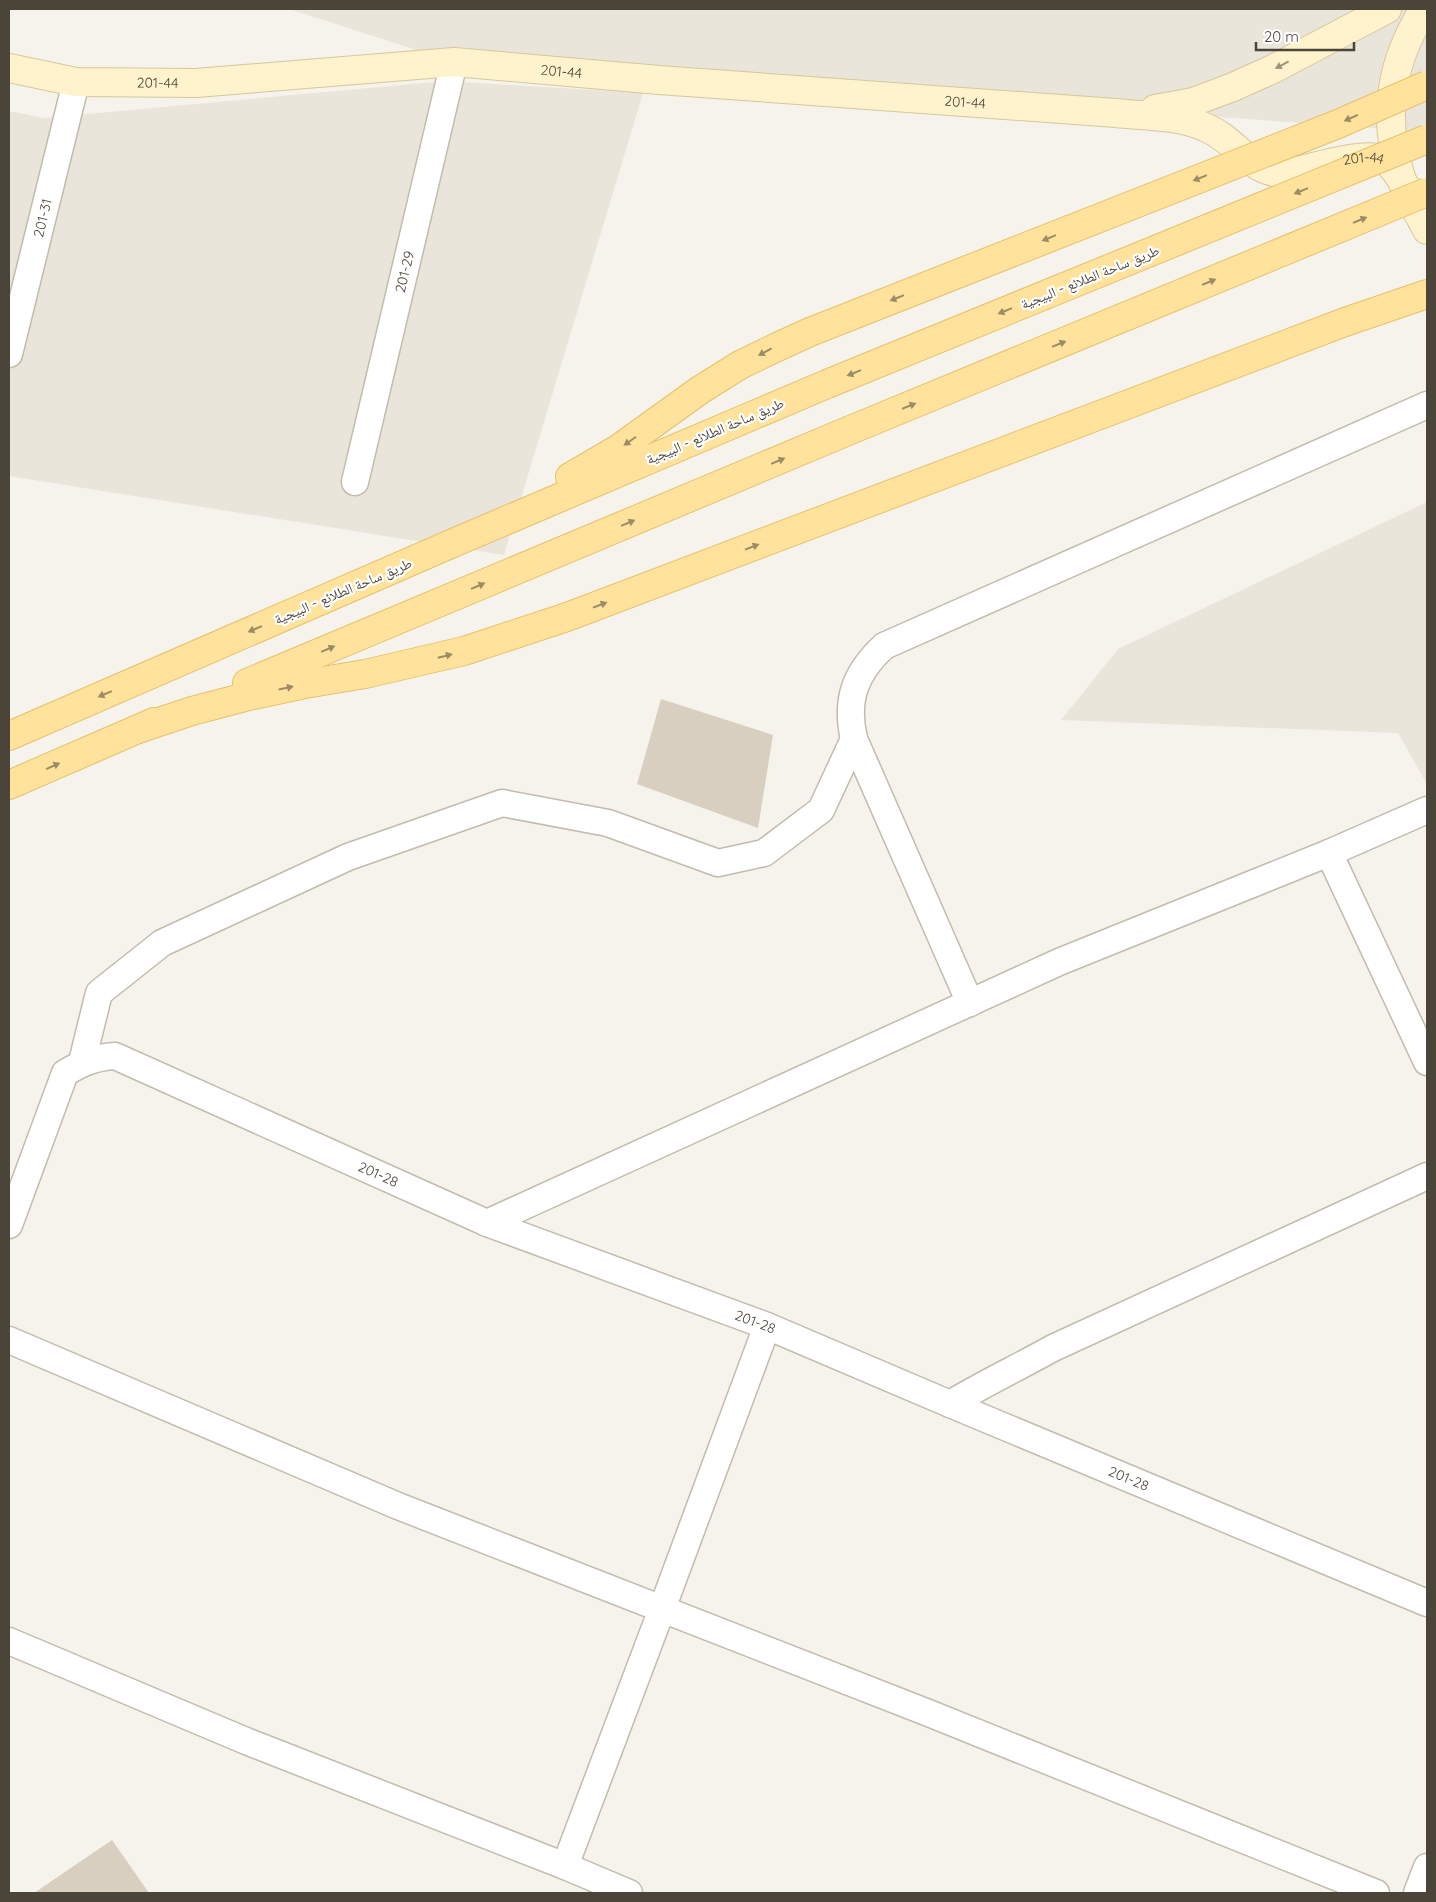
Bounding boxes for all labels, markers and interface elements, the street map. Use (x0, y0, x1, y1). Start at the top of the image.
scale bar (1256, 20, 1354, 52)
text: 20 m (1264, 27, 1299, 46)
one-way arrow (1275, 60, 1288, 69)
street label: 201-44 (540, 61, 583, 82)
street label: 201-44 (137, 74, 178, 92)
street label: 201-44 (944, 92, 986, 113)
one-way arrow (1344, 115, 1358, 123)
street label: 201-44 (1341, 148, 1386, 169)
one-way arrow (1193, 175, 1207, 183)
one-way arrow (1294, 187, 1308, 195)
street label: 201-31 (29, 197, 56, 239)
one-way arrow (1352, 216, 1367, 224)
one-way arrow (1041, 235, 1056, 242)
street label: طريق ساحة الطلائع - البيجية (1018, 241, 1162, 314)
street label: 201-29 (391, 249, 418, 294)
one-way arrow (1202, 278, 1216, 286)
one-way arrow (890, 294, 904, 302)
one-way arrow (998, 308, 1012, 316)
one-way arrow (1052, 340, 1066, 348)
one-way arrow (758, 348, 773, 356)
one-way arrow (847, 369, 861, 377)
street label: طريق ساحة الطلائع - البيجية (643, 394, 787, 469)
one-way arrow (902, 402, 916, 410)
one-way arrow (623, 436, 636, 446)
one-way arrow (771, 456, 785, 464)
one-way arrow (621, 519, 635, 527)
one-way arrow (745, 543, 759, 551)
street label: طريق ساحة الطلائع - البيجية (271, 554, 415, 629)
one-way arrow (471, 582, 485, 590)
one-way arrow (593, 601, 608, 609)
one-way arrow (248, 626, 262, 634)
one-way arrow (321, 645, 336, 653)
one-way arrow (438, 652, 453, 660)
one-way arrow (279, 683, 295, 691)
one-way arrow (98, 690, 113, 698)
one-way arrow (46, 761, 60, 769)
street label: 201-28 (355, 1157, 401, 1191)
street label: 201-28 (732, 1306, 778, 1338)
street label: 201-28 (1106, 1462, 1152, 1495)

